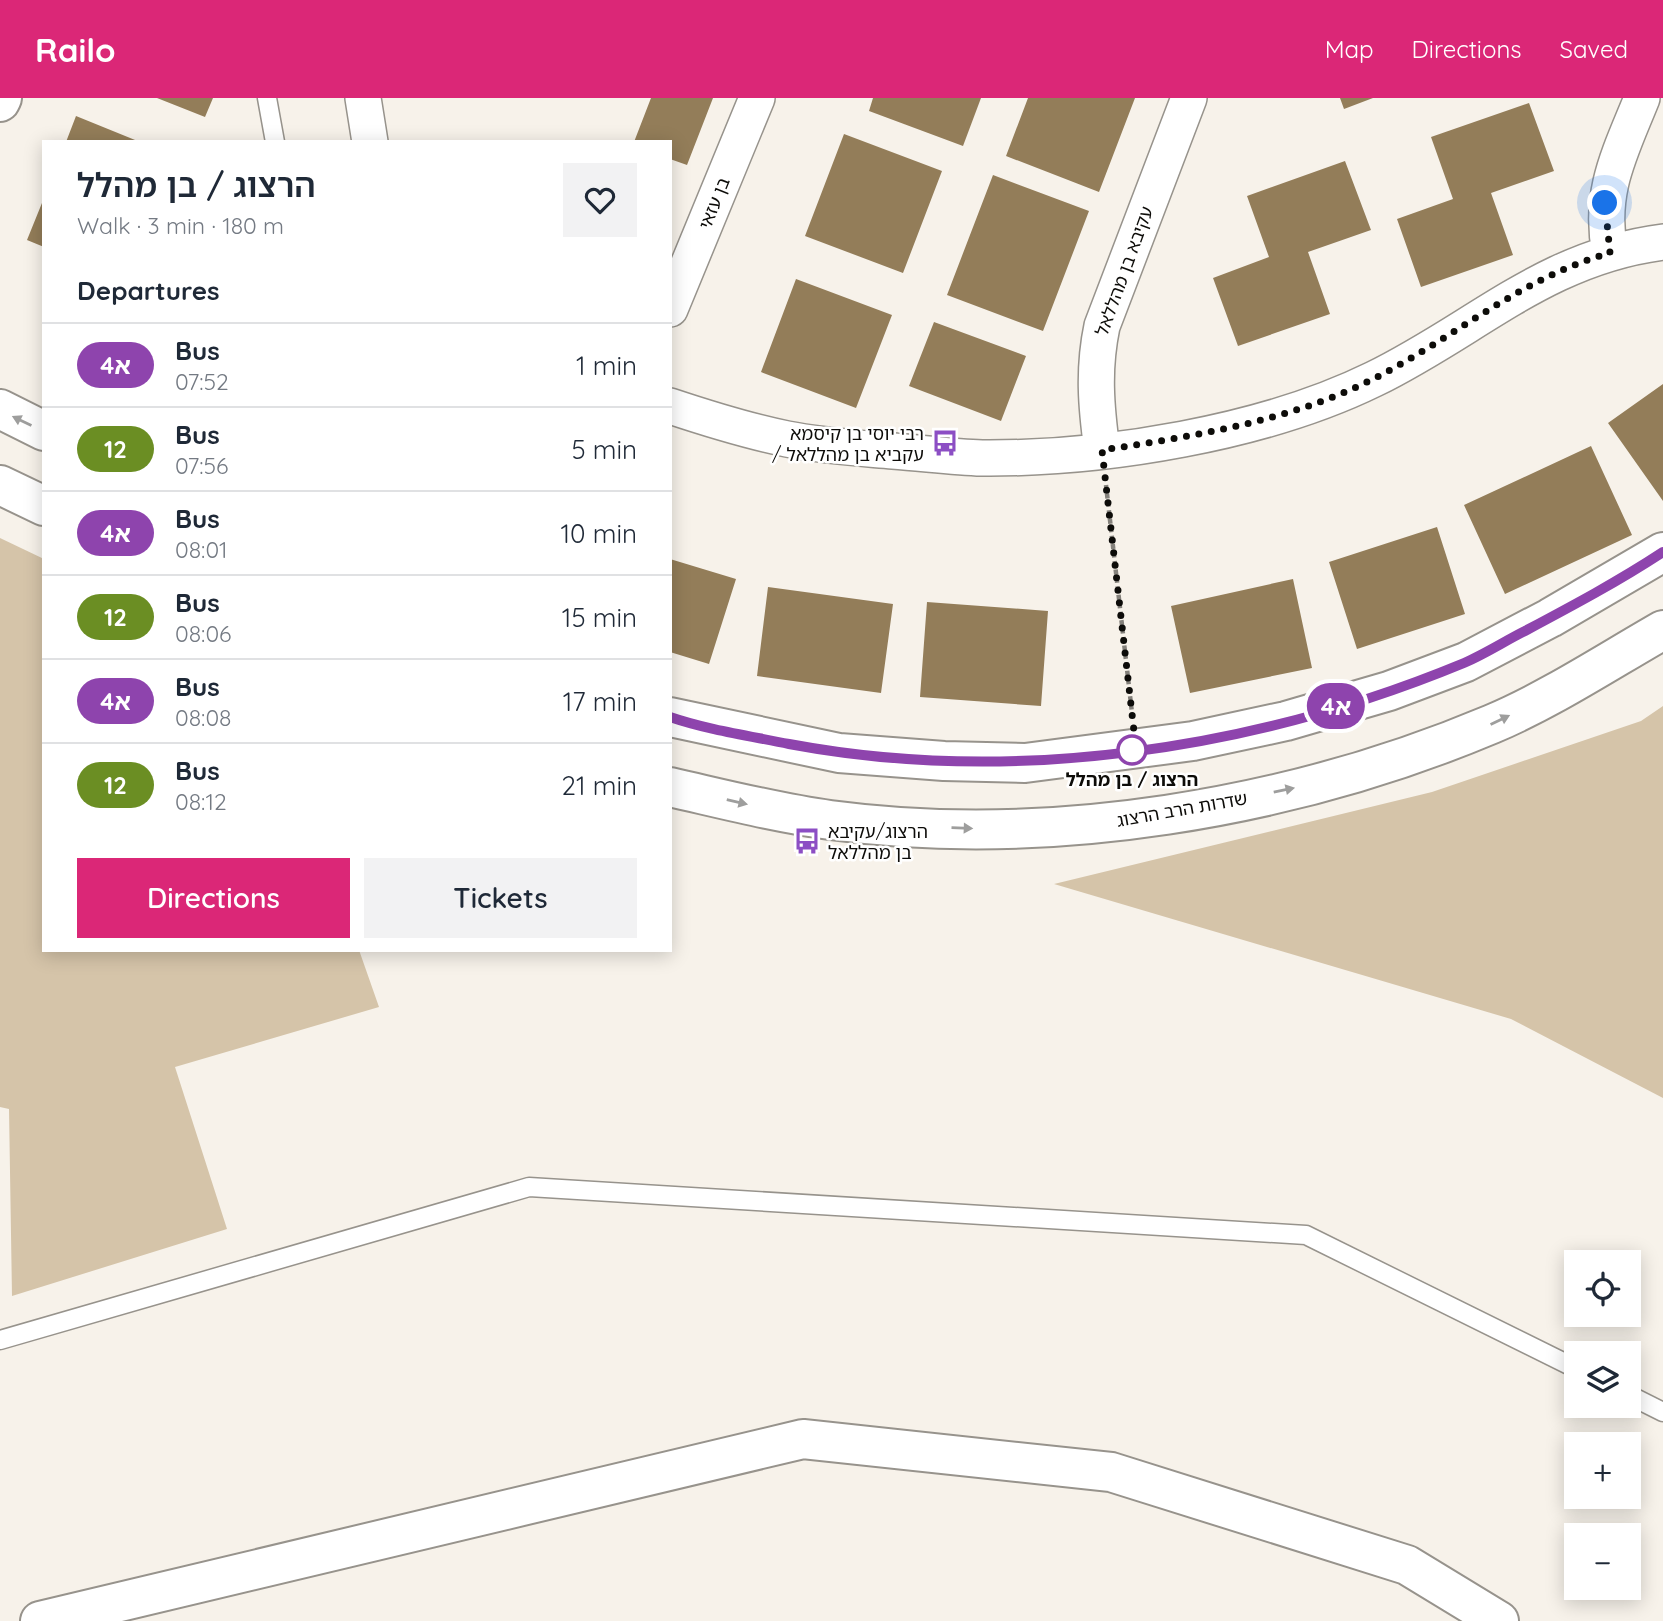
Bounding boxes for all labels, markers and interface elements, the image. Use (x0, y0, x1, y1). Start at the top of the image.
text: Railo (35, 29, 116, 70)
text: Map (1325, 34, 1374, 64)
text: Directions (1412, 34, 1522, 64)
text: Saved (1560, 34, 1628, 64)
button: heart (563, 163, 637, 237)
text: הרצוג / בן מהלל (77, 164, 316, 205)
street label: בן עזאי (693, 174, 735, 232)
your location (1587, 185, 1622, 220)
street label: עקיבא בן מהללאל (1090, 203, 1158, 339)
text: Walk · 3 min · 180 m (77, 211, 284, 240)
text: Departures (77, 274, 220, 307)
text: Bus (175, 334, 220, 367)
text: 1 min (576, 349, 637, 382)
text: 4א (100, 350, 131, 380)
text: 07:52 (175, 367, 229, 396)
one-way arrow (12, 415, 32, 426)
text: Bus (175, 418, 220, 451)
place label: רבי יוסי בן קיסמא / עקביא בן מהללאל (772, 422, 924, 466)
bus stop icon: רבי יוסי בן קיסמא / עקביא בן מהללאל (930, 428, 960, 458)
text: 5 min (571, 433, 637, 466)
text: 12 (104, 434, 127, 464)
text: 07:56 (175, 451, 228, 480)
text: Bus (175, 502, 220, 535)
text: 10 min (561, 517, 637, 550)
text: 4א (100, 518, 131, 548)
text: 08:01 (175, 535, 228, 564)
text: Bus (175, 586, 220, 619)
text: 15 min (562, 601, 637, 634)
text: 12 (104, 602, 127, 632)
text: 08:06 (175, 619, 231, 648)
text: Bus (175, 670, 220, 703)
line badge: 4א (1304, 683, 1368, 729)
text: 17 min (563, 685, 637, 718)
text: 4א (100, 686, 131, 716)
text: 4א (1321, 691, 1351, 721)
text: 08:08 (175, 703, 232, 732)
one-way arrow (1490, 714, 1510, 725)
marker: הרצוג / בן מהלל (1117, 735, 1147, 765)
text: Bus (175, 754, 220, 787)
place label: הרצוג / בן מהלל (1066, 768, 1198, 791)
text: 21 min (562, 769, 637, 802)
text: 12 (104, 770, 127, 800)
one-way arrow (1273, 784, 1295, 795)
street label: שדרות הרב הרצוג (1115, 786, 1249, 832)
text: 08:12 (175, 787, 227, 816)
one-way arrow (726, 797, 748, 808)
place label: הרצוג/עקיבא בן מהללאל (828, 820, 928, 864)
one-way arrow (951, 823, 973, 834)
bus stop icon: הרצוג/עקיבא בן מהללאל (792, 826, 822, 856)
button: Directions (77, 858, 350, 938)
button: Tickets (364, 858, 637, 938)
map controls (1564, 1250, 1641, 1600)
button: locate (1564, 1250, 1641, 1327)
button: layers (1564, 1341, 1641, 1418)
button: + (1564, 1432, 1641, 1509)
button: − (1564, 1523, 1641, 1600)

